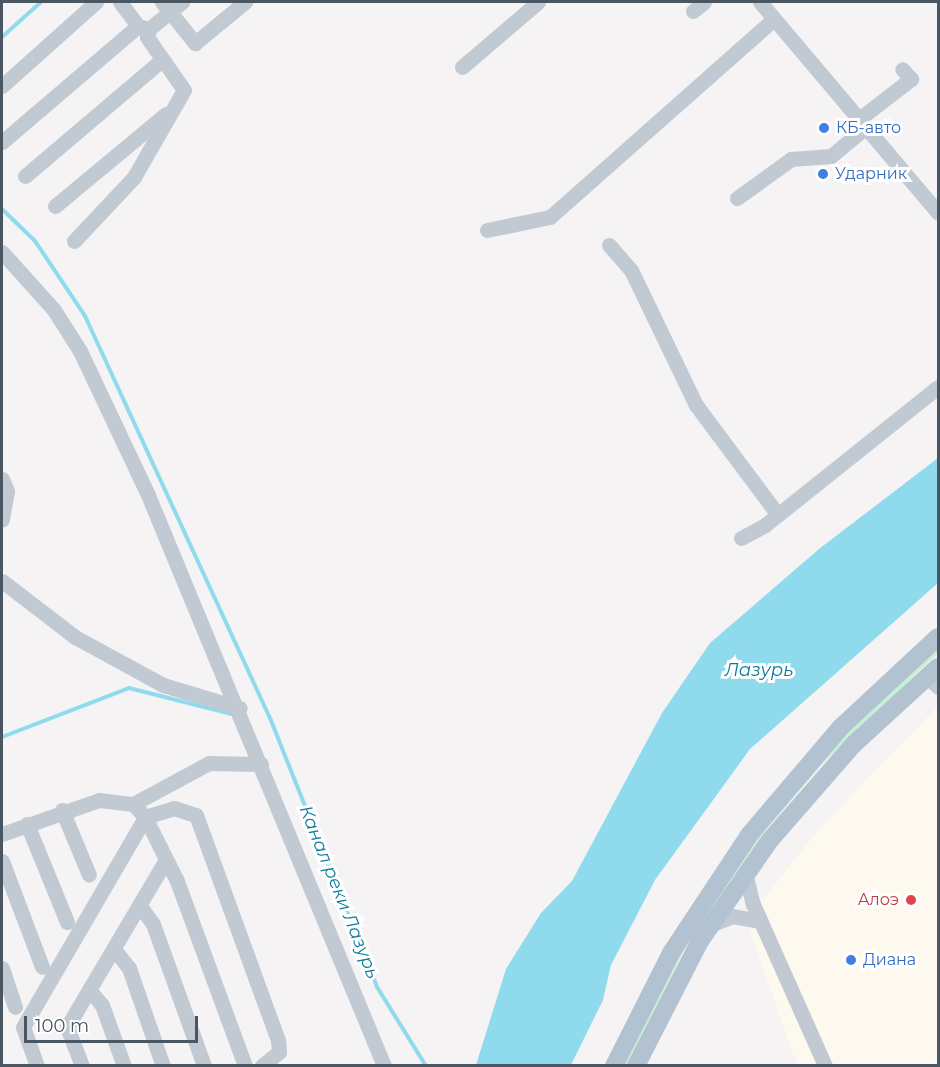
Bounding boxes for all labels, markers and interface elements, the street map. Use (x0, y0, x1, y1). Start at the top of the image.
place label: КБ-авто (836, 118, 901, 138)
marker: КБ-авто (817, 121, 831, 135)
place label: Ударник (835, 164, 907, 184)
marker: Ударник (816, 167, 830, 181)
water label: Лазурь (725, 659, 793, 681)
water label: Канал реки Лазурь (294, 802, 384, 982)
place label: Алоэ (858, 890, 899, 910)
marker: Алоэ (904, 893, 918, 907)
place label: Диана (863, 950, 916, 970)
marker: Диана (844, 953, 858, 967)
scale bar (27, 1004, 201, 1042)
text: 100 m (35, 1015, 89, 1037)

